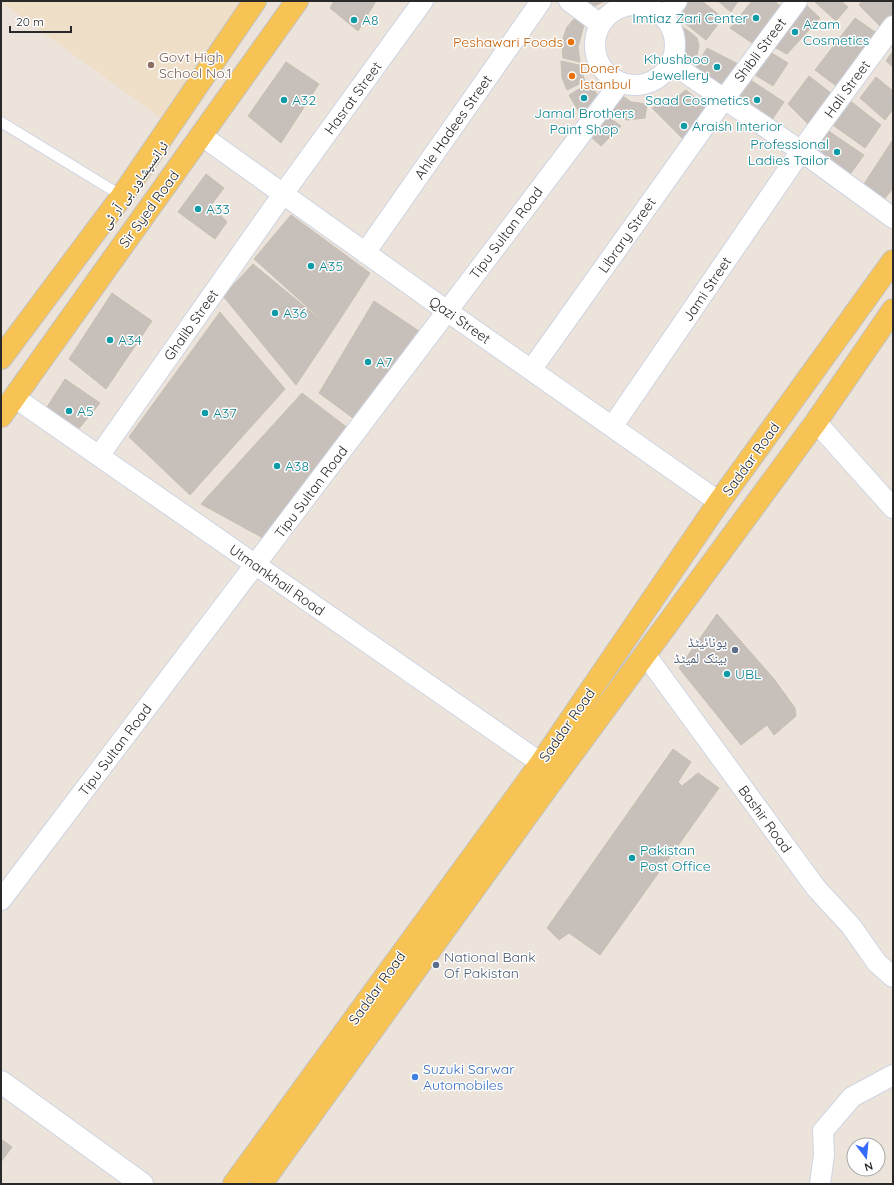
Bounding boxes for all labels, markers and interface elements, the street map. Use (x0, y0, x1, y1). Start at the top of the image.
scale bar (10, 8, 71, 34)
place label: Imtiaz Zari Center (632, 9, 749, 27)
place label: A8 (362, 11, 379, 29)
marker: Imtiaz Zari Center (751, 13, 761, 23)
text: 20 m (16, 14, 44, 29)
street label: Shibli Street (730, 14, 790, 86)
marker: A8 (349, 15, 359, 25)
place label: Azam Cosmetics (803, 15, 869, 49)
marker: Azam Cosmetics (790, 27, 800, 37)
place label: Peshawari Foods (453, 33, 563, 51)
marker: Peshawari Foods (566, 37, 576, 47)
place label: Govt High School No.1 (159, 48, 232, 82)
place label: Khushboo Jewellery (644, 50, 709, 84)
street label: Hali Street (820, 56, 874, 121)
street label: Hasrat Street (321, 58, 386, 138)
place label: Doner Istanbul (580, 59, 631, 93)
marker: Govt High School No.1 (146, 60, 156, 70)
marker: Khushboo Jewellery (712, 62, 722, 72)
street label: Ahle Hadees Street (410, 71, 496, 183)
marker: Doner Istanbul (567, 71, 577, 81)
place label: A32 (292, 91, 316, 109)
place label: Saad Cosmetics (645, 91, 749, 109)
marker: Jamal Brothers Paint Shop (579, 93, 589, 103)
marker: A32 (279, 95, 289, 105)
marker: Saad Cosmetics (752, 95, 762, 105)
place label: Jamal Brothers Paint Shop (534, 104, 634, 138)
place label: Araish Interior (692, 117, 783, 135)
marker: Araish Interior (679, 121, 689, 131)
place label: Professional Ladies Tailor (748, 135, 830, 169)
street label: ٹرانسپشاور بی آر ٹی (96, 137, 172, 233)
marker: Professional Ladies Tailor (832, 147, 842, 157)
street label: Sir Syed Road (115, 167, 183, 251)
street label: Tipu Sultan Road (466, 183, 546, 283)
street label: Library Street (594, 194, 660, 276)
place label: A33 (206, 200, 230, 218)
marker: A33 (193, 204, 203, 214)
street label: Jami Street (679, 253, 735, 325)
place label: A35 (319, 257, 343, 275)
marker: A35 (306, 261, 316, 271)
street label: Ghalib Street (160, 286, 222, 364)
street label: Qazi Street (426, 292, 494, 348)
place label: A36 (283, 304, 307, 322)
marker: A36 (270, 308, 280, 318)
place label: A34 (118, 331, 142, 349)
marker: A34 (105, 335, 115, 345)
place label: A7 (376, 353, 392, 371)
marker: A7 (363, 357, 373, 367)
place label: A5 (77, 402, 94, 420)
place label: A37 (213, 404, 237, 422)
marker: A5 (64, 406, 74, 416)
marker: A37 (200, 408, 210, 418)
street label: Saddar Road (719, 419, 783, 499)
street label: Tipu Sultan Road (271, 442, 351, 542)
place label: A38 (285, 457, 309, 475)
marker: A38 (272, 461, 282, 471)
street label: Utmankhail Road (226, 540, 328, 620)
place label: یونائیٹڈ بینک لمیٹڈ (674, 633, 727, 667)
marker: یونائیٹڈ بینک لمیٹڈ (730, 645, 740, 655)
place label: UBL (735, 665, 762, 683)
marker: UBL (722, 669, 732, 679)
street label: Saddar Road (535, 685, 599, 765)
street label: Tipu Sultan Road (75, 700, 155, 800)
street label: Bashir Road (734, 782, 796, 856)
place label: Pakistan Post Office (640, 841, 711, 875)
marker: Pakistan Post Office (627, 853, 637, 863)
street label: Saddar Road (345, 948, 409, 1028)
place label: National Bank Of Pakistan (444, 948, 536, 982)
marker: National Bank Of Pakistan (431, 960, 441, 970)
place label: Suzuki Sarwar Automobiles (423, 1060, 515, 1094)
marker: Suzuki Sarwar Automobiles (410, 1072, 420, 1082)
north arrow (846, 1137, 886, 1177)
text: N (863, 1159, 875, 1174)

